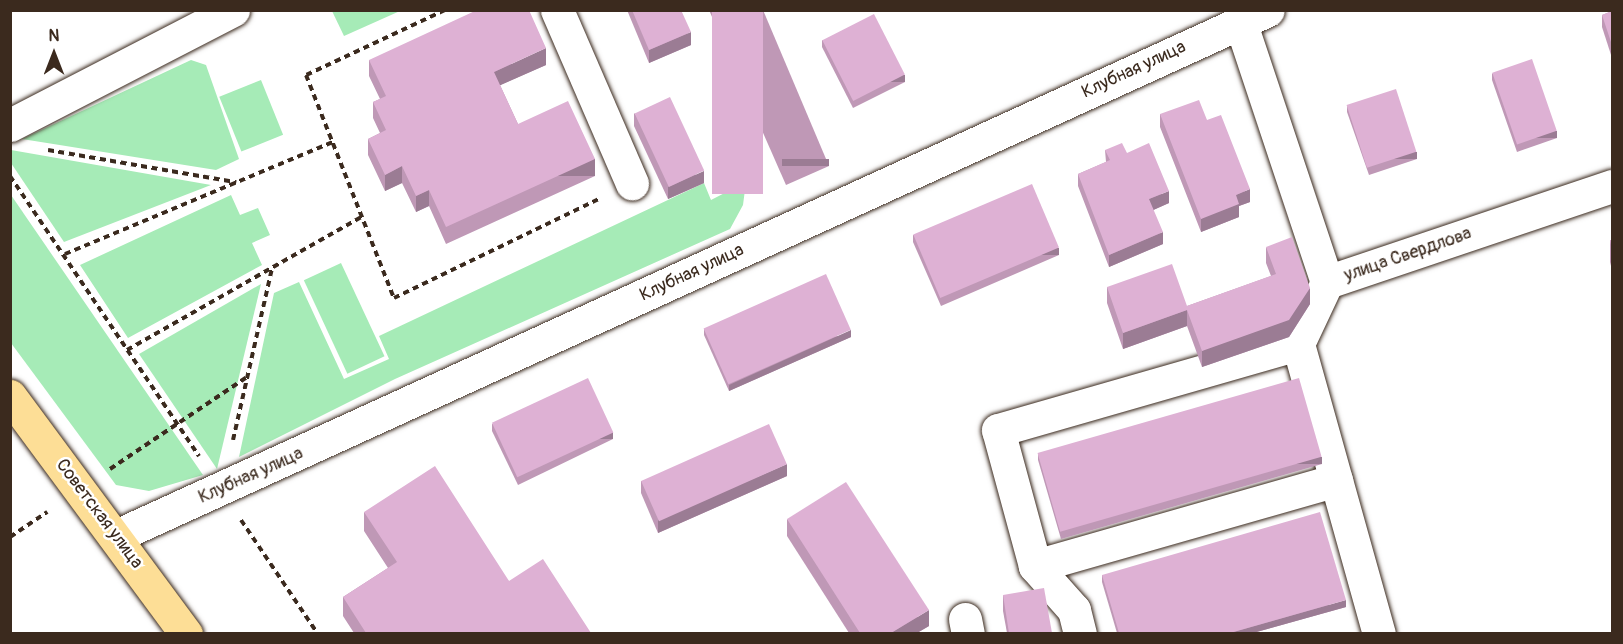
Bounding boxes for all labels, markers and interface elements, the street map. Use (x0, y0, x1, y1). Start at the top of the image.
north arrow (24, 24, 84, 84)
text: N (49, 26, 59, 46)
street label: Клубная улица (1079, 36, 1189, 104)
street label: улица Свердлова (1342, 223, 1474, 287)
street label: Клубная улица (637, 239, 747, 307)
street label: Клубная улица (195, 443, 307, 509)
street label: Советская улица (51, 455, 147, 573)

